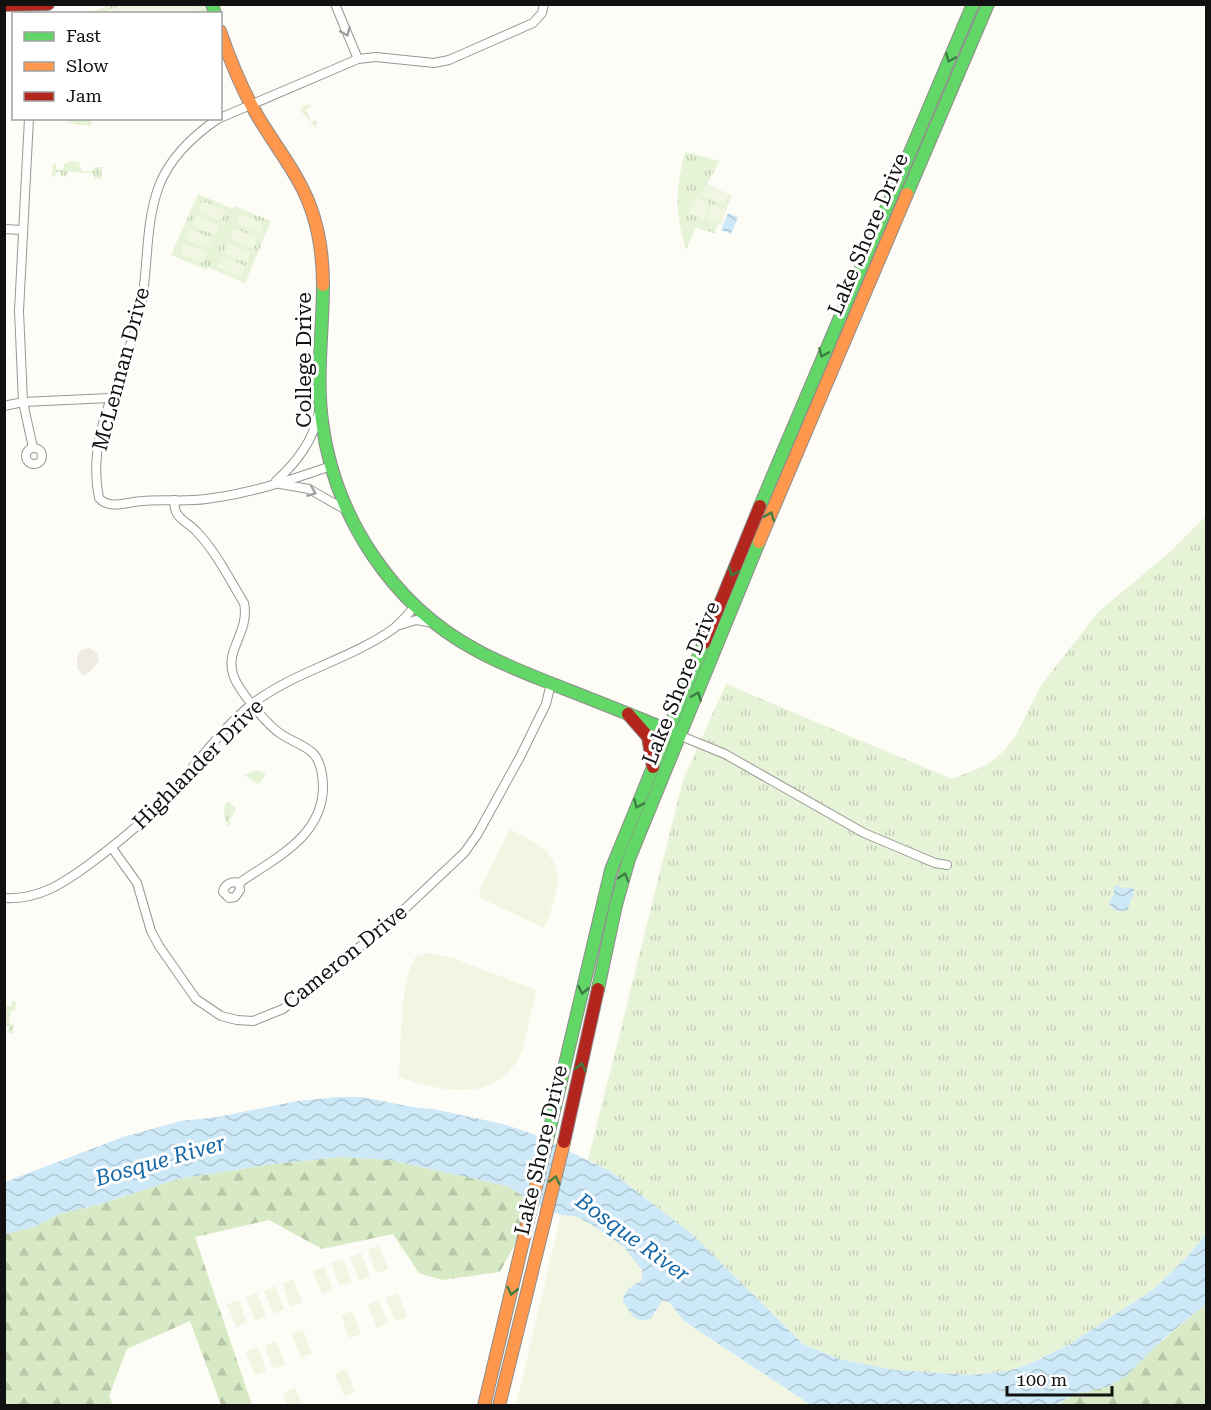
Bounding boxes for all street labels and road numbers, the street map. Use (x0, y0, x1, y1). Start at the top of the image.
street label: Lake Shore Drive (823, 149, 913, 319)
street label: McLennan Drive (88, 285, 154, 453)
street label: College Drive (292, 292, 316, 428)
street label: Lake Shore Drive (637, 598, 725, 768)
street label: Highlander Drive (128, 694, 268, 834)
street label: Cameron Drive (278, 900, 412, 1014)
street label: Lake Shore Drive (510, 1063, 572, 1237)

